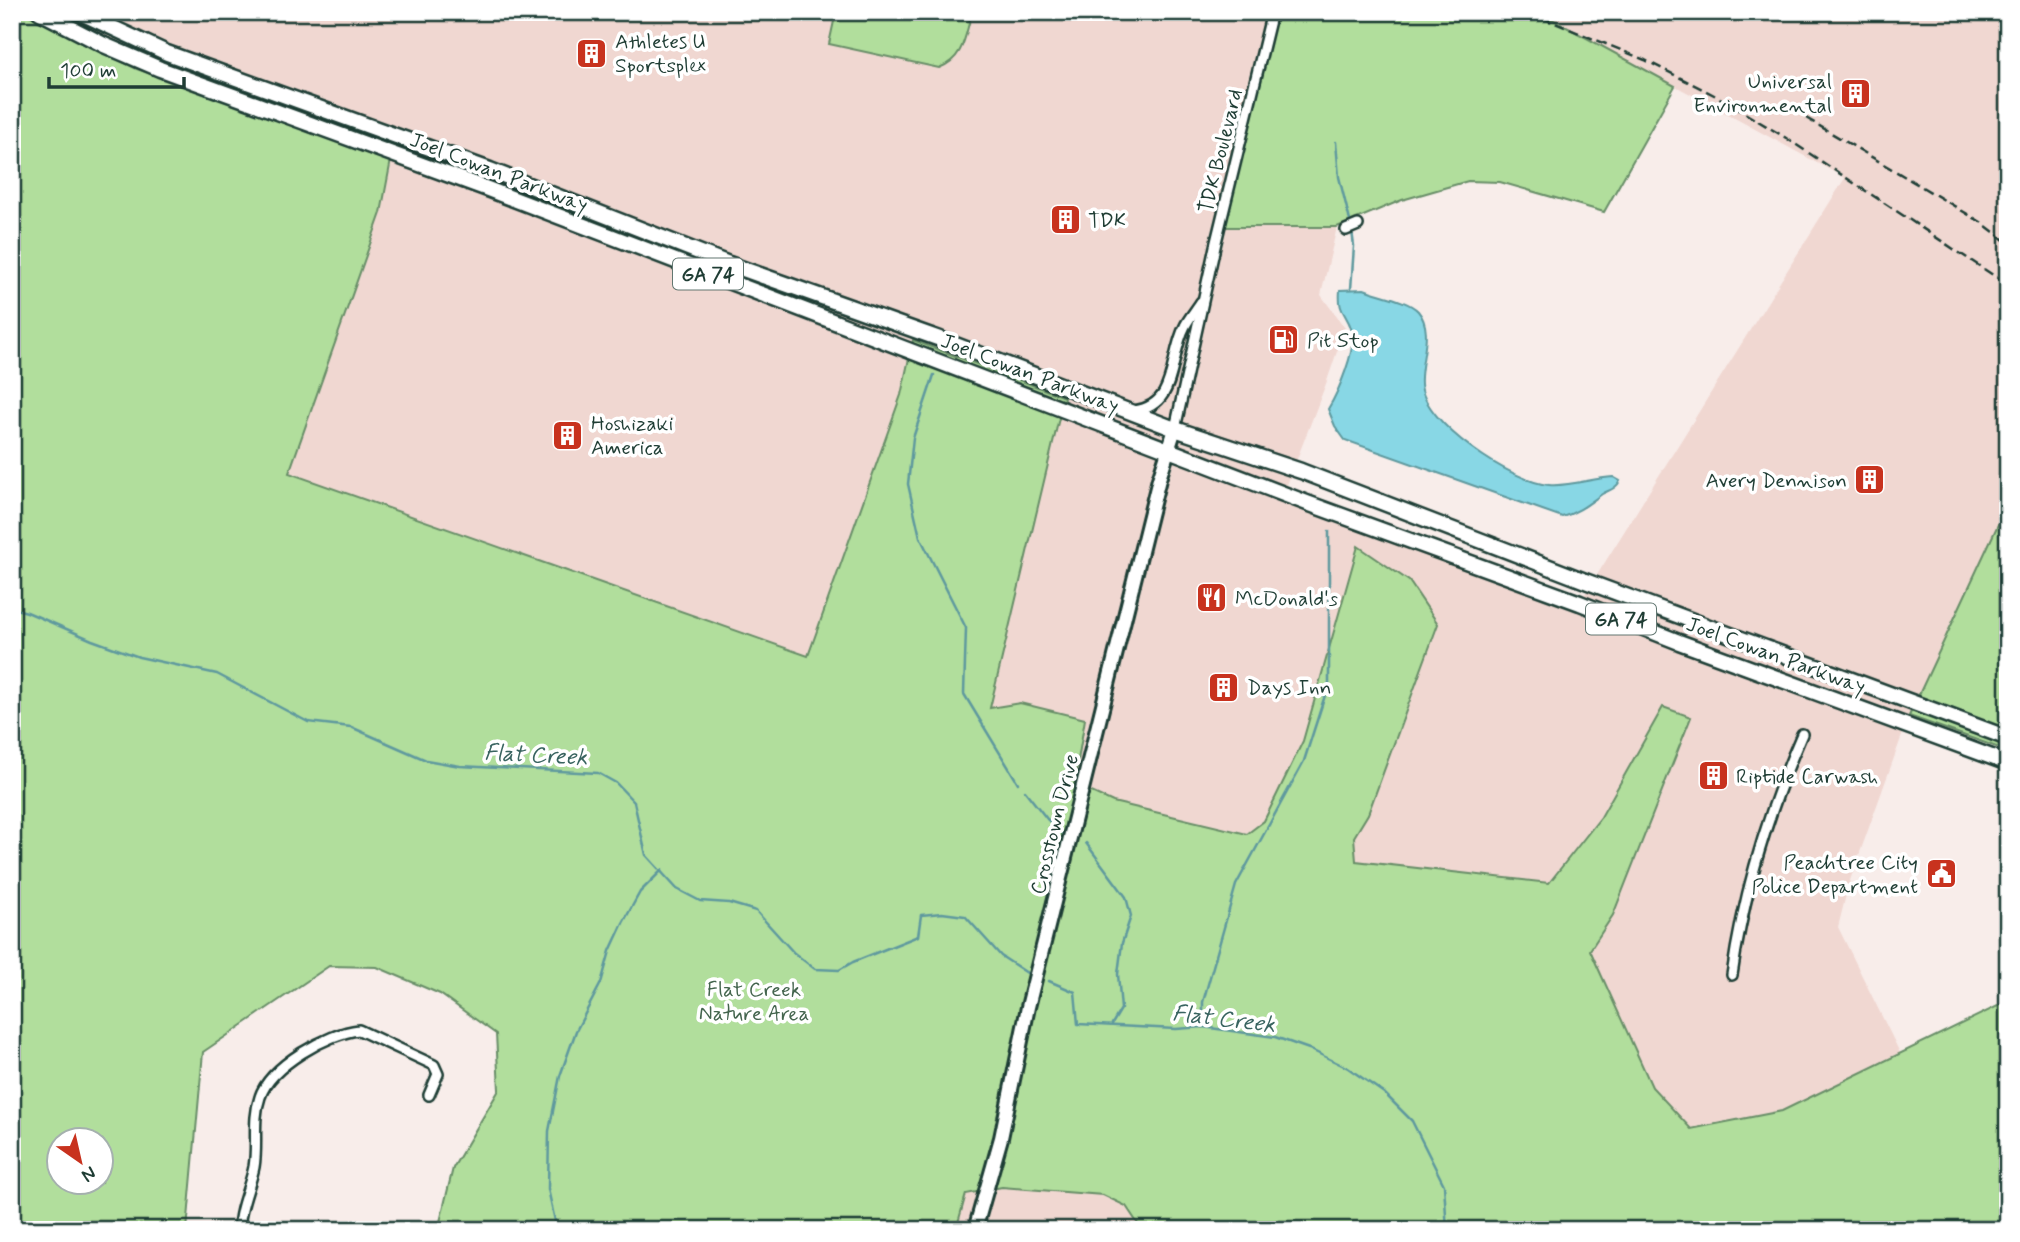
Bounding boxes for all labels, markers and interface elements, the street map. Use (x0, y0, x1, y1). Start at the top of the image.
place label: Athletes U Sportsplex (615, 28, 706, 80)
building icon: Athletes U Sportsplex (575, 36, 609, 70)
scale bar (49, 46, 184, 90)
text: 100 m (60, 57, 116, 85)
place label: Universal Environmental (1693, 68, 1832, 120)
building icon: Universal Environmental (1838, 76, 1872, 110)
street label: TDK Boulevard (1192, 86, 1250, 216)
street label: Joel Cowan Parkway (406, 126, 592, 220)
building icon: TDK (1048, 203, 1082, 237)
place label: TDK (1088, 207, 1126, 235)
road number: GA 74 (673, 258, 743, 290)
fuel station icon: Pit Stop (1267, 323, 1301, 357)
street label: Joel Cowan Parkway (937, 327, 1123, 421)
place label: Pit Stop (1307, 327, 1379, 355)
place label: Hoshizaki America (591, 410, 673, 462)
building icon: Hoshizaki America (551, 418, 585, 452)
building icon: Avery Dennison (1853, 463, 1887, 497)
place label: Avery Dennison (1705, 467, 1847, 495)
restaurant icon: McDonald's (1195, 581, 1229, 615)
place label: McDonald's (1235, 585, 1338, 613)
road number: GA 74 (1586, 604, 1656, 634)
street label: Joel Cowan Parkway (1682, 611, 1869, 701)
building icon: Days Inn (1207, 670, 1241, 704)
place label: Days Inn (1247, 674, 1331, 702)
water label: Flat Creek (484, 738, 588, 774)
street label: Crosstown Drive (1024, 751, 1086, 897)
building icon: Riptide Carwash (1696, 759, 1730, 793)
place label: Riptide Carwash (1736, 763, 1878, 791)
place label: Peachtree City Police Department (1751, 849, 1918, 901)
public building icon: Peachtree City Police Department (1924, 857, 1958, 891)
park label: Flat Creek Nature Area (699, 976, 809, 1028)
water label: Flat Creek (1171, 999, 1277, 1041)
north arrow (46, 1126, 116, 1196)
text: N (76, 1160, 101, 1188)

